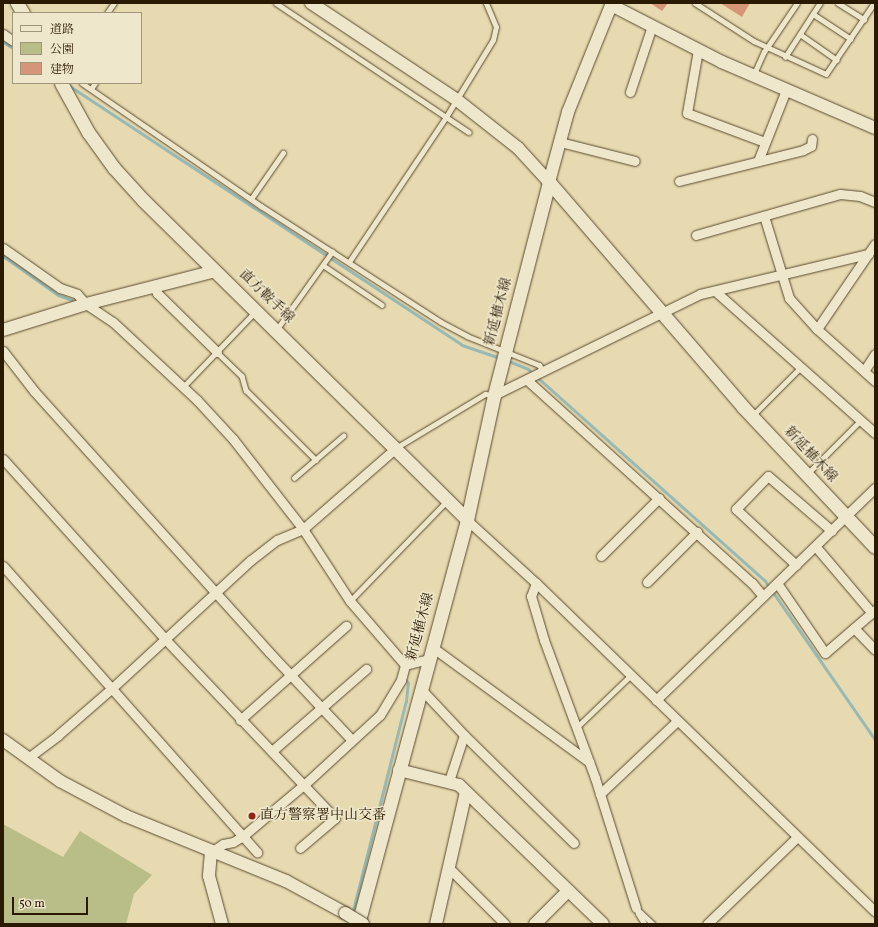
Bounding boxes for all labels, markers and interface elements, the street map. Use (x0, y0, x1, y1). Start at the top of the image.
legend (12, 12, 142, 84)
text: 道路 (50, 22, 74, 38)
text: 公園 (50, 42, 74, 58)
text: 建物 (50, 62, 74, 78)
street label: 直方鞍手線 (235, 267, 297, 327)
street label: 新延植木線 (482, 276, 516, 348)
street label: 新延植木線 (780, 424, 840, 486)
street label: 新延植木線 (404, 591, 438, 663)
place label: 直方警察署中山交番 (260, 808, 386, 824)
marker: 直方警察署中山交番 (247, 811, 257, 821)
scale bar (14, 889, 90, 915)
text: 50 m (19, 896, 45, 912)

